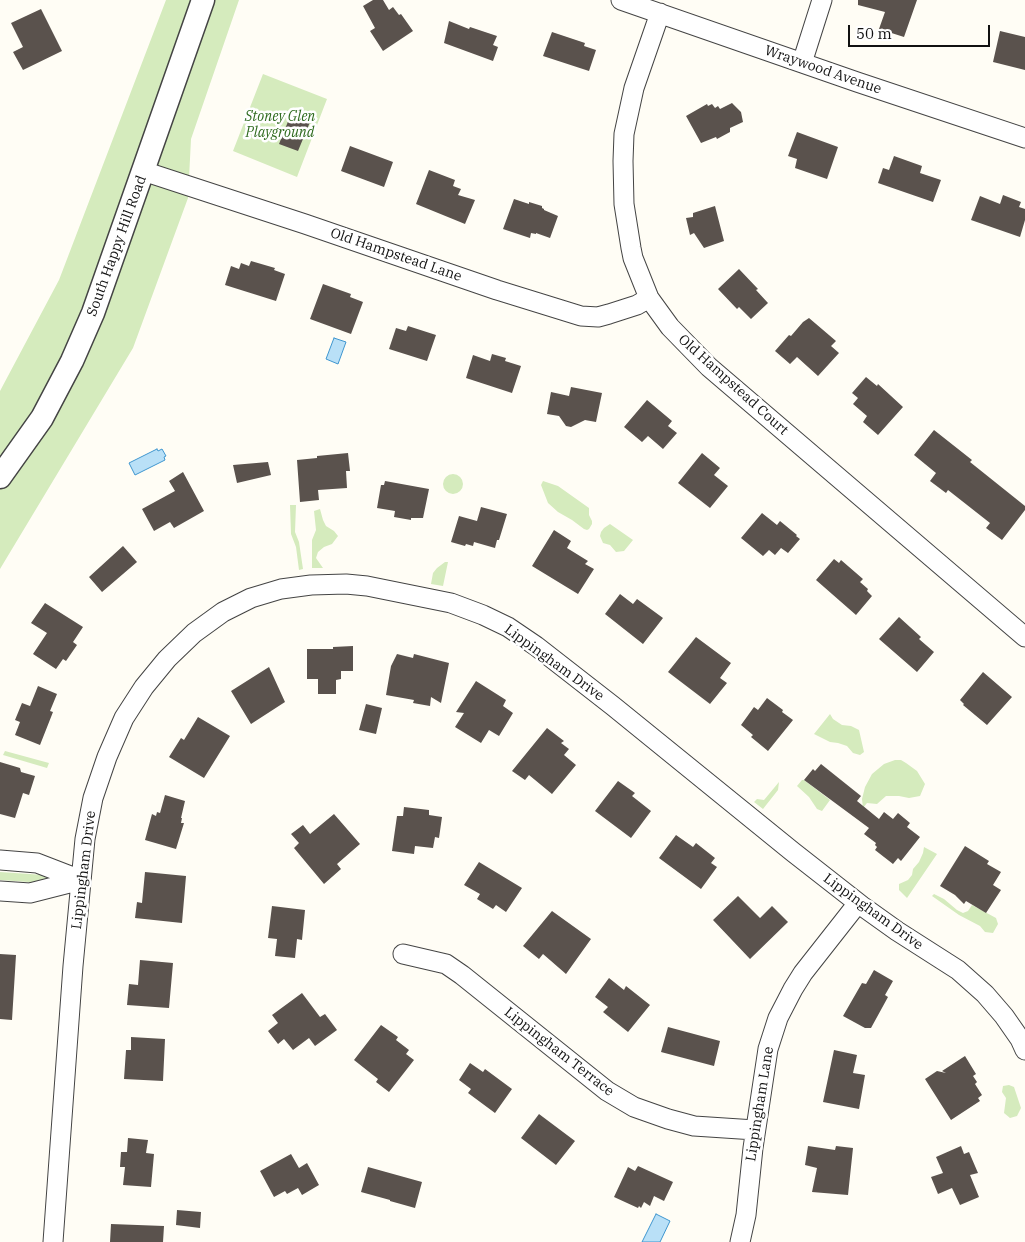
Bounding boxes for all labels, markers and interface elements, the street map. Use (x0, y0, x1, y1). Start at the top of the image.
scale bar (850, 15, 992, 47)
text: 50 m (856, 24, 892, 43)
street label: Wraywood Avenue (762, 42, 884, 98)
park label: Stoney Glen Playground (245, 109, 315, 142)
street label: South Happy Hill Road (84, 173, 150, 319)
street label: Old Hampstead Lane (328, 225, 464, 285)
street label: Old Hampstead Court (675, 331, 791, 439)
street label: Lippingham Drive (501, 621, 607, 705)
street label: Lippingham Drive (68, 810, 100, 930)
street label: Lippingham Drive (820, 870, 926, 954)
street label: Lippingham Terrace (501, 1004, 617, 1100)
street label: Lippingham Lane (743, 1045, 777, 1163)

